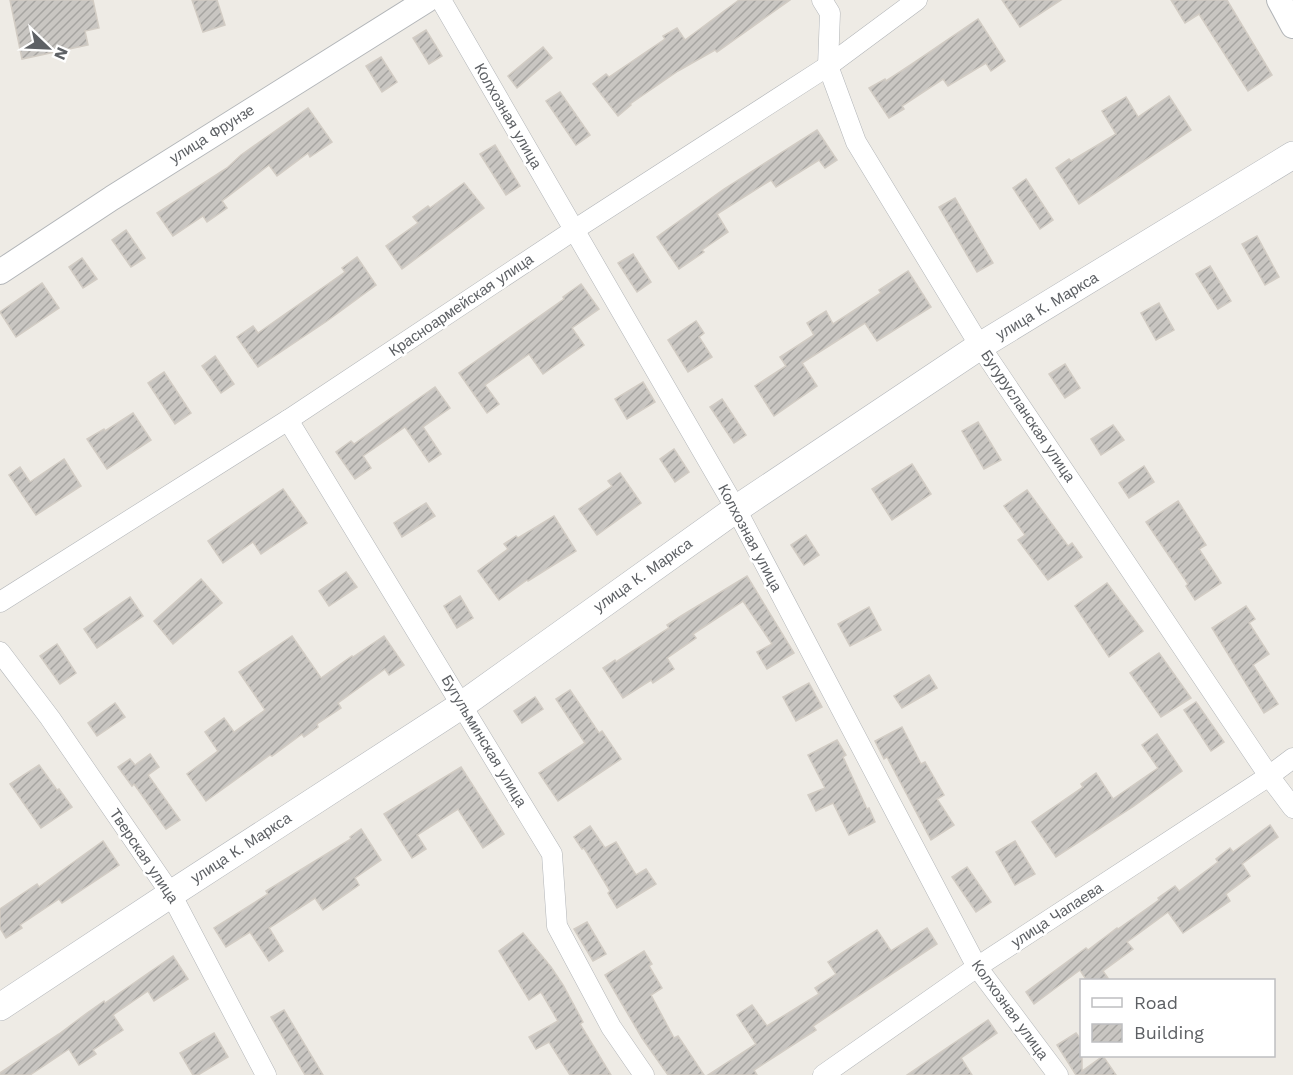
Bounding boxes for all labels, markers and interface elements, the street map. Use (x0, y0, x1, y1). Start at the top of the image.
north arrow (18, 18, 78, 78)
text: N (50, 44, 72, 63)
street label: Колхозная улица (470, 60, 546, 173)
street label: улица Фрунзе (166, 101, 258, 167)
street label: Красноармейская улица (385, 250, 537, 360)
street label: улица К. Маркса (993, 268, 1102, 344)
street label: Бугурусланская улица (977, 347, 1079, 486)
street label: Колхозная улица (714, 481, 786, 595)
street label: улица К. Маркса (590, 534, 696, 616)
street label: Бугульминская улица (438, 672, 531, 811)
street label: Тверская улица (106, 805, 183, 907)
street label: улица К. Маркса (187, 808, 295, 887)
street label: улица Чапаева (1008, 878, 1107, 951)
street label: Колхозная улица (968, 957, 1053, 1064)
legend (1080, 979, 1275, 1057)
text: Road (1134, 992, 1178, 1013)
text: Building (1134, 1022, 1204, 1043)

